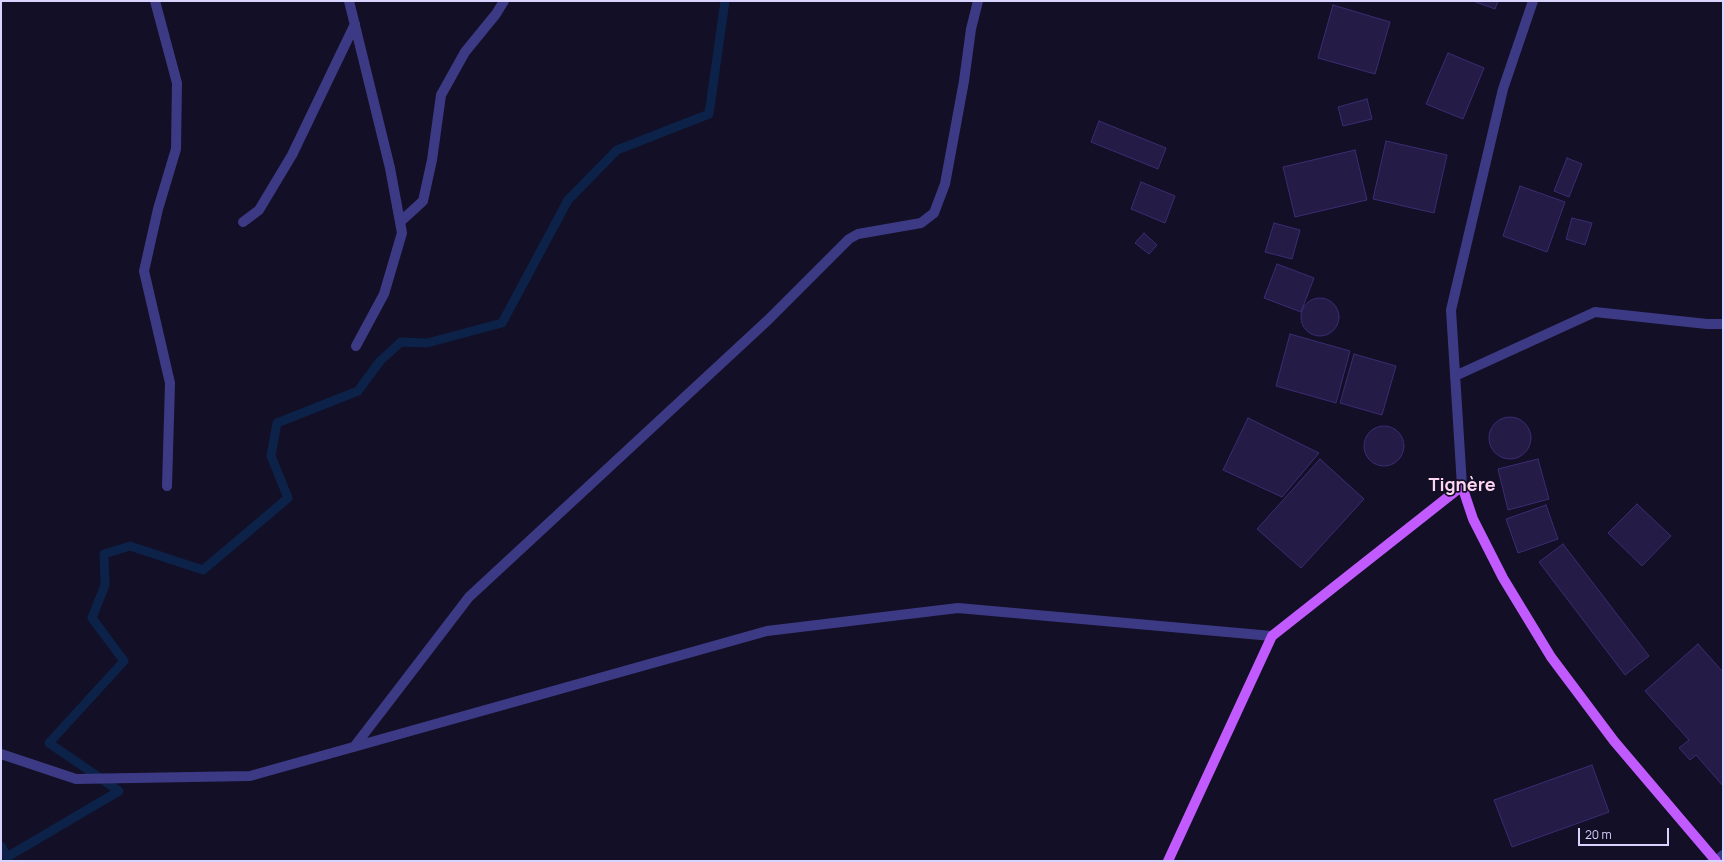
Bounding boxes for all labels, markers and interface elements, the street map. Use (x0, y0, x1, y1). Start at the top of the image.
district label: Tignère (1429, 475, 1495, 497)
scale bar (1580, 820, 1671, 846)
text: 20 m (1585, 826, 1612, 843)

